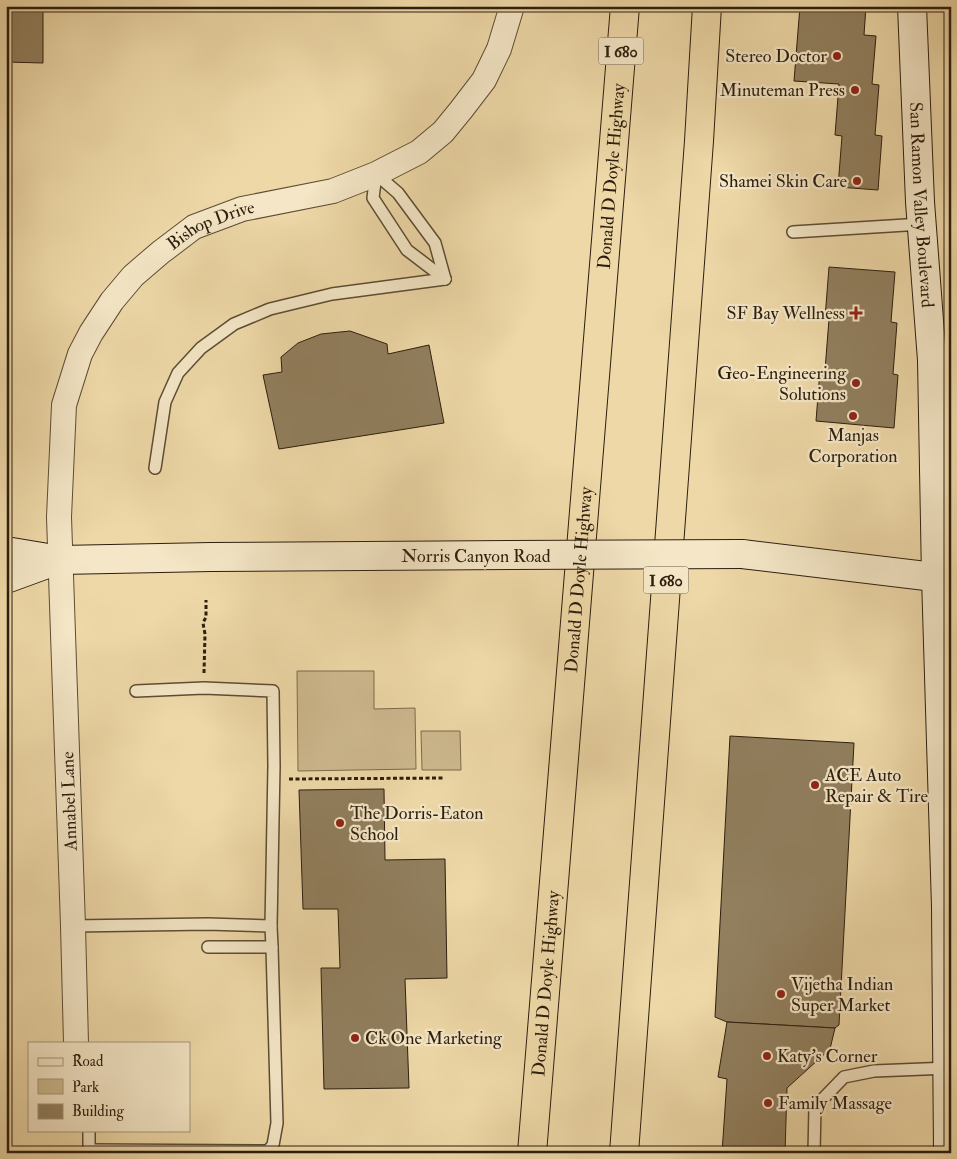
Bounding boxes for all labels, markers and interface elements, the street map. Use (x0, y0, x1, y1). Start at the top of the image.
road number: I 680 (598, 37, 644, 64)
place label: Stereo Doctor (725, 45, 827, 68)
marker: Stereo Doctor (831, 50, 843, 62)
place label: Minuteman Press (720, 79, 845, 102)
street label: Donald D Doyle Highway (593, 81, 631, 270)
marker: Minuteman Press (849, 84, 861, 96)
street label: San Ramon Valley Boulevard (904, 101, 939, 309)
place label: Shamei Skin Care (719, 170, 847, 193)
marker: Shamei Skin Care (851, 175, 863, 187)
street label: Bishop Drive (162, 196, 257, 255)
place label: SF Bay Wellness (727, 302, 845, 325)
marker: SF Bay Wellness (849, 306, 863, 320)
place label: Geo-Engineering Solutions (717, 362, 847, 406)
marker: Geo-Engineering Solutions (850, 377, 862, 389)
marker: Manjas Corporation (847, 410, 859, 422)
place label: Manjas Corporation (809, 424, 897, 468)
street label: Donald D Doyle Highway (560, 485, 598, 674)
street label: Norris Canyon Road (401, 545, 551, 568)
road number: I 680 (644, 566, 688, 594)
street label: Annabel Lane (56, 750, 83, 852)
place label: ACE Auto Repair & Tire (824, 764, 928, 808)
marker: ACE Auto Repair & Tire (809, 779, 821, 791)
place label: The Dorris-Eaton School (350, 802, 484, 846)
marker: The Dorris-Eaton School (334, 817, 346, 829)
street label: Donald D Doyle Highway (527, 889, 565, 1077)
place label: Vijetha Indian Super Market (791, 973, 893, 1017)
marker: Vijetha Indian Super Market (775, 988, 787, 1000)
place label: Ck One Marketing (365, 1027, 503, 1050)
marker: Ck One Marketing (349, 1032, 361, 1044)
legend (28, 1042, 190, 1132)
place label: Katy's Corner (777, 1045, 878, 1068)
marker: Katy's Corner (761, 1050, 773, 1062)
text: Road (72, 1052, 104, 1071)
text: Park (72, 1078, 99, 1097)
place label: Family Massage (778, 1092, 893, 1115)
marker: Family Massage (762, 1097, 774, 1109)
text: Building (72, 1102, 124, 1121)

